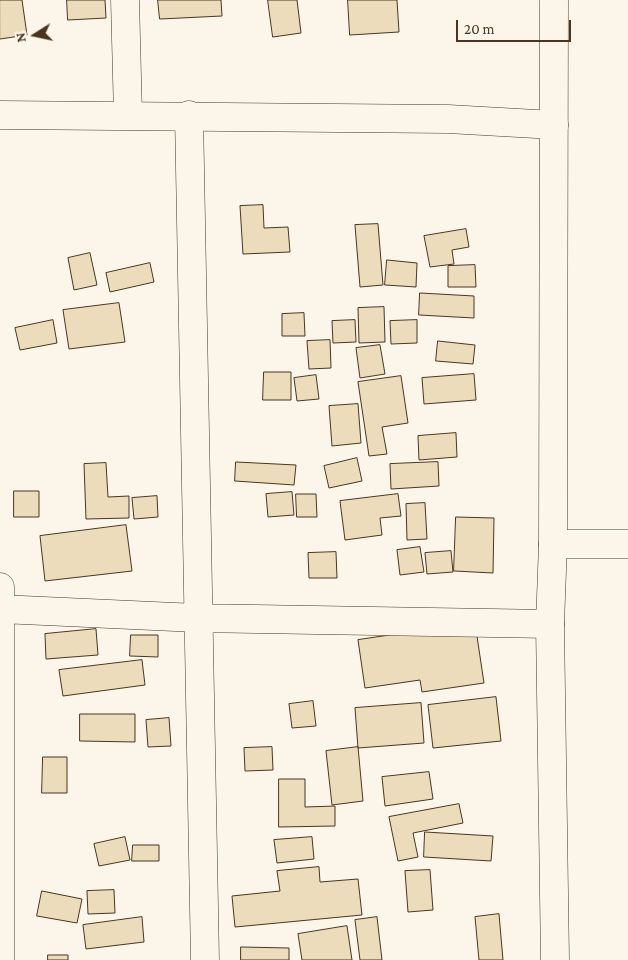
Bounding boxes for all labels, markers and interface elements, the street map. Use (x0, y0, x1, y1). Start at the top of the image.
north arrow (10, 10, 60, 60)
scale bar (458, 10, 573, 42)
text: 20 m (464, 21, 495, 37)
text: N (12, 32, 29, 44)

